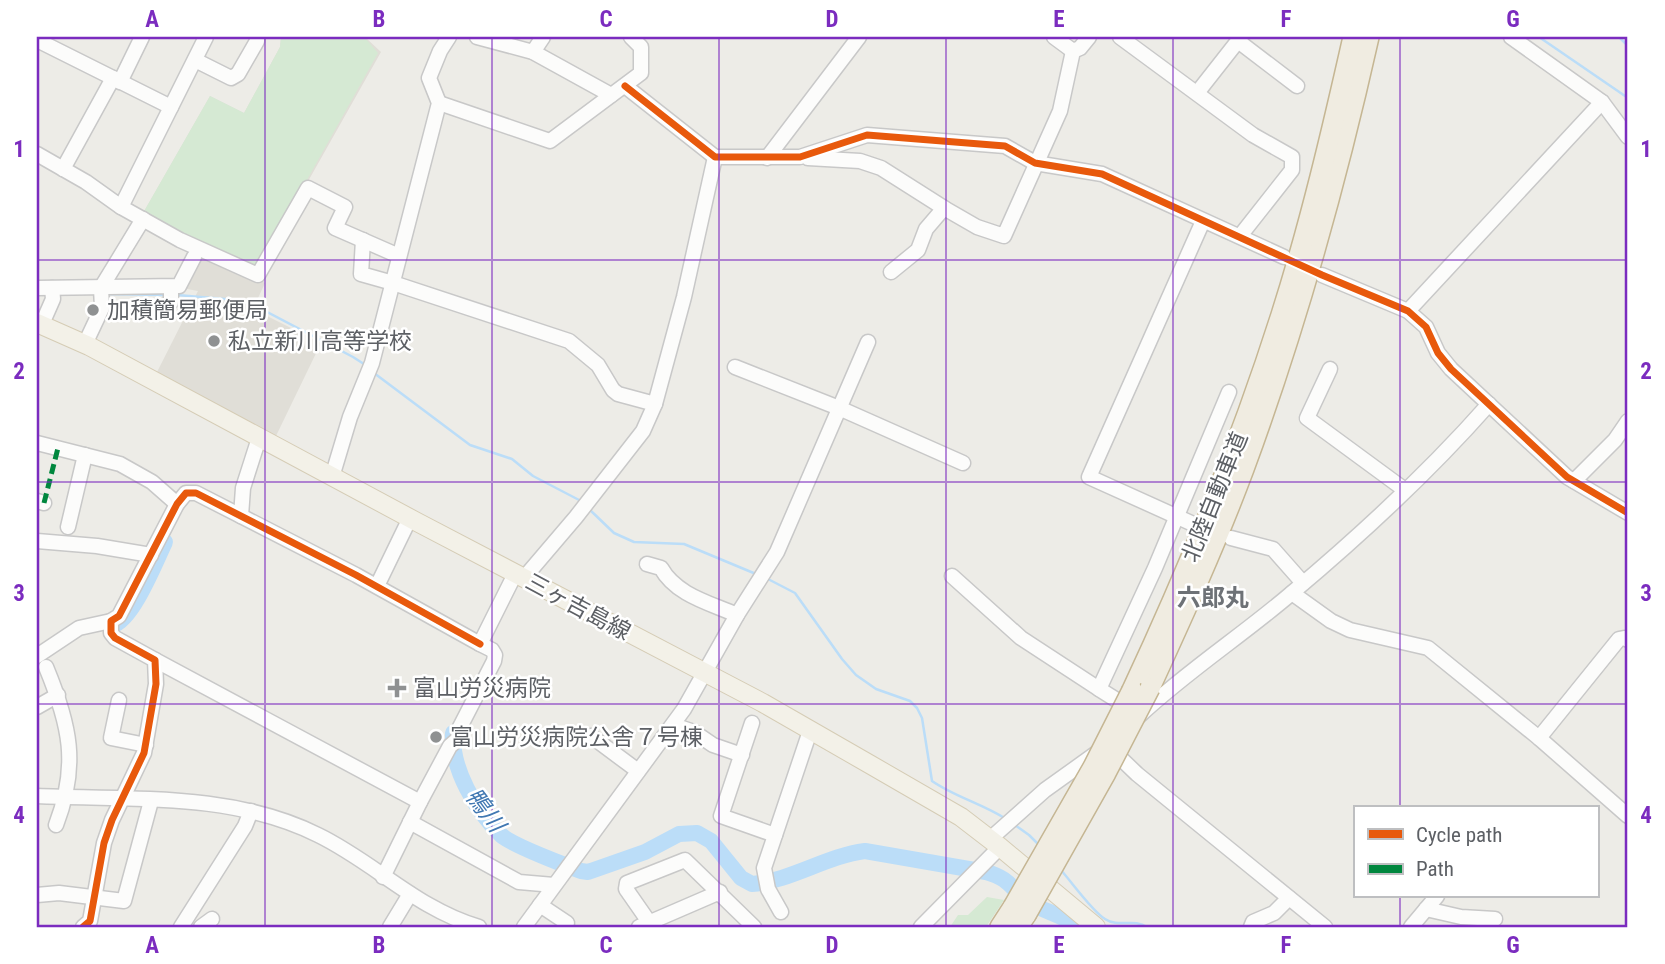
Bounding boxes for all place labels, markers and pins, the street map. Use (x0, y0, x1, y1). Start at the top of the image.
place label: 加積簡易郵便局 (107, 297, 268, 324)
marker: 加積簡易郵便局 (85, 302, 101, 318)
place label: 私立新川高等学校 (228, 328, 412, 355)
marker: 私立新川高等学校 (206, 333, 222, 349)
place label: 富山労災病院 (413, 675, 551, 702)
marker: 富山労災病院 (387, 678, 407, 698)
place label: 富山労災病院公舎７号棟 (450, 724, 703, 751)
marker: 富山労災病院公舎７号棟 (428, 729, 444, 745)

